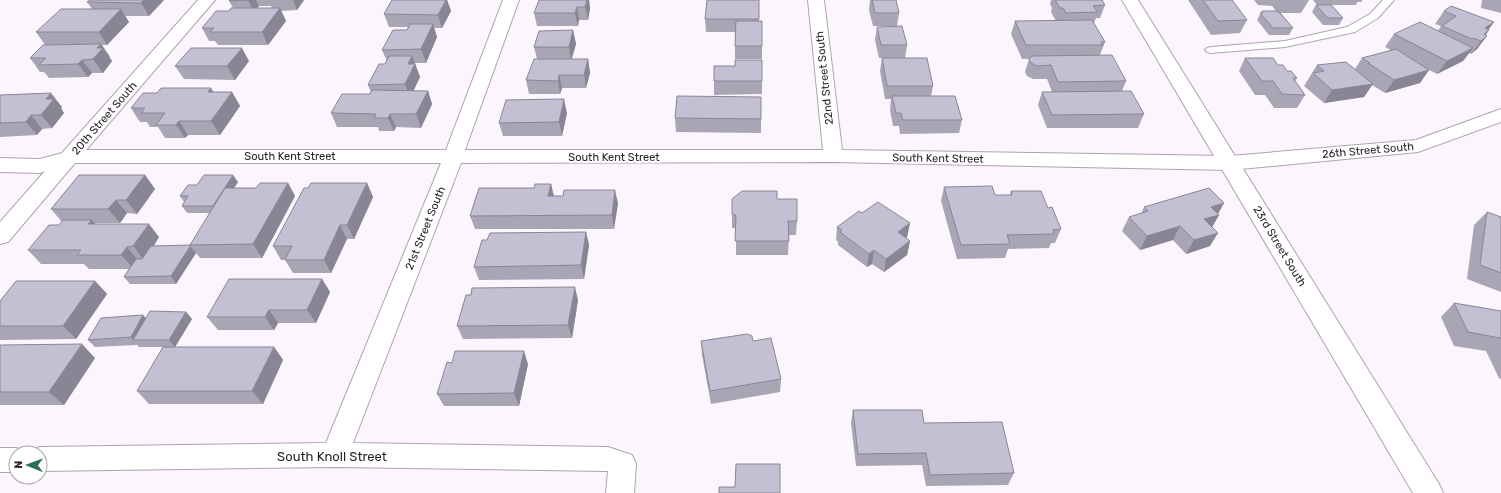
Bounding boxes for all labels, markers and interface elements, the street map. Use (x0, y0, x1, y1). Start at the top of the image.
street label: 22nd Street South (813, 30, 836, 125)
street label: 20th Street South (69, 79, 140, 157)
street label: 26th Street South (1322, 140, 1414, 161)
street label: South Kent Street (244, 150, 336, 163)
street label: South Kent Street (568, 151, 660, 164)
street label: South Kent Street (892, 151, 984, 166)
street label: 21st Street South (403, 184, 448, 272)
street label: 23rd Street South (1250, 204, 1309, 289)
north arrow (8, 445, 48, 485)
street label: South Knoll Street (277, 449, 387, 464)
text: N (12, 461, 25, 469)

